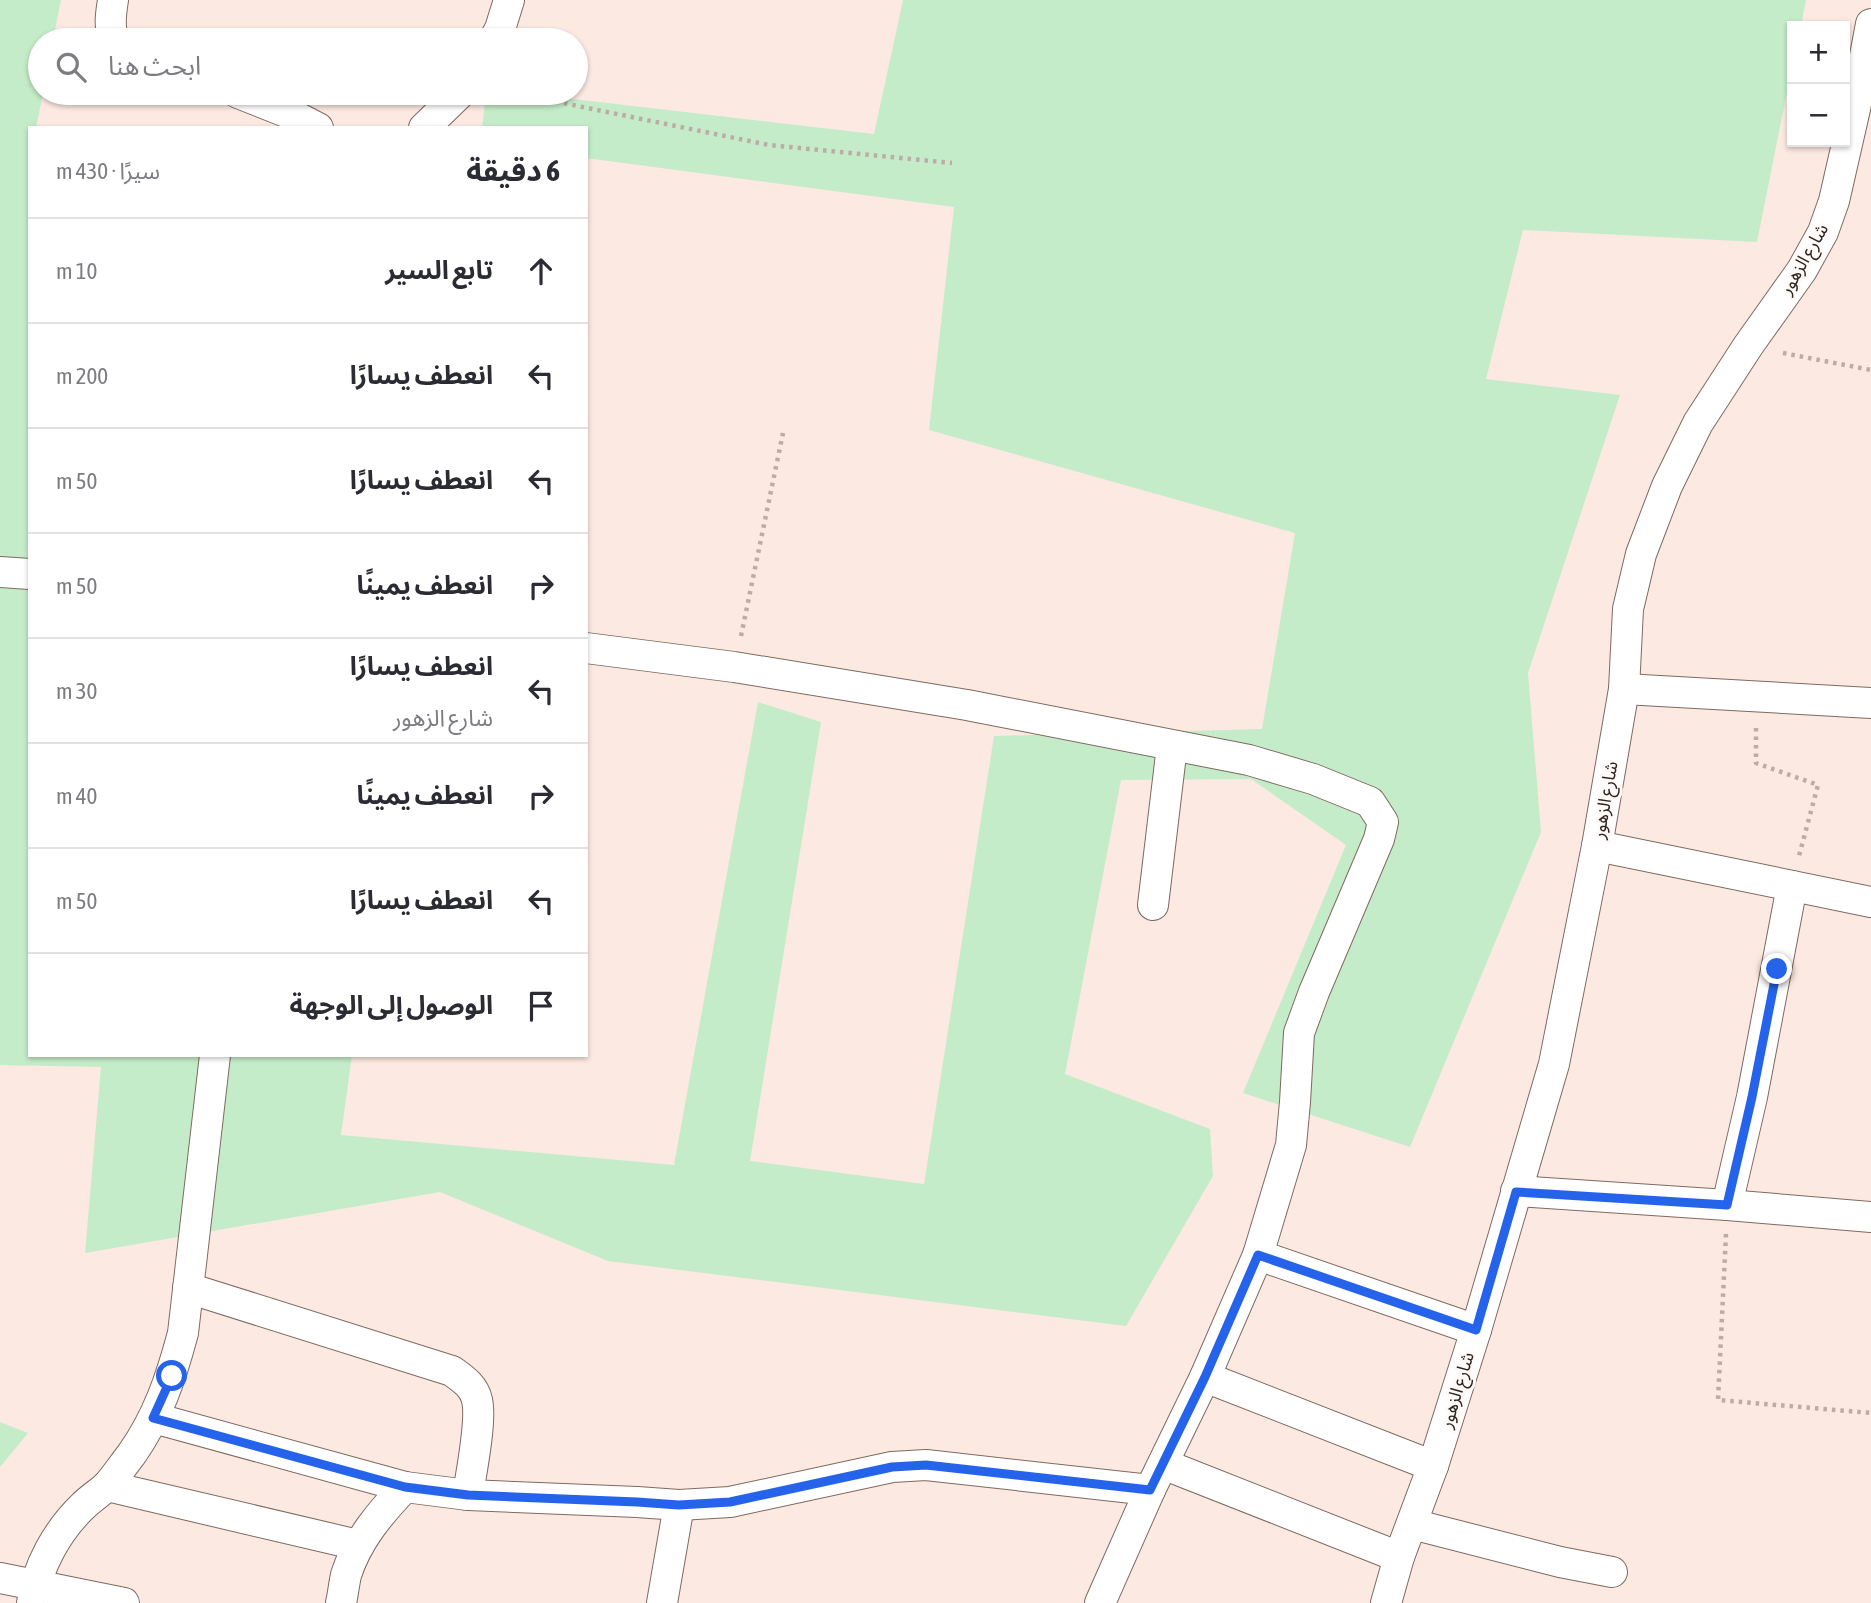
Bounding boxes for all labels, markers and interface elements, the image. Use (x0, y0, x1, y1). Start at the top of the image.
map controls (1787, 21, 1850, 147)
button: + (1787, 21, 1850, 84)
search box (28, 28, 588, 105)
icon: search (52, 48, 90, 86)
text: ابحث هنا (108, 51, 201, 81)
button: − (1787, 84, 1850, 147)
text: 6 دقيقة (466, 153, 560, 187)
text: سيرًا · 430 m (56, 158, 160, 184)
street label: شارع الزهور (1774, 220, 1836, 301)
icon: ahead (522, 252, 560, 290)
text: تابع السير (385, 255, 493, 285)
text: 10 m (56, 258, 97, 284)
icon: left (522, 357, 560, 395)
text: انعطف يسارًا (350, 360, 493, 390)
text: 200 m (56, 363, 108, 389)
icon: left (522, 462, 560, 500)
text: انعطف يسارًا (350, 465, 493, 495)
text: 50 m (56, 468, 97, 494)
icon: right (522, 567, 560, 605)
text: انعطف يمينًا (356, 570, 493, 600)
text: 50 m (56, 573, 97, 599)
text: انعطف يسارًا (350, 651, 493, 681)
icon: left (522, 672, 560, 710)
text: 30 m (56, 678, 97, 704)
text: شارع الزهور (393, 705, 493, 731)
street label: شارع الزهور (1587, 760, 1626, 842)
icon: right (522, 777, 560, 815)
text: انعطف يمينًا (356, 780, 493, 810)
text: 40 m (56, 783, 97, 809)
icon: left (522, 882, 560, 920)
text: انعطف يسارًا (350, 885, 493, 915)
text: 50 m (56, 888, 97, 914)
route end (1761, 953, 1792, 984)
icon: arrive (522, 987, 560, 1025)
text: الوصول إلى الوجهة (290, 990, 493, 1020)
street label: شارع الزهور (1435, 1349, 1482, 1433)
route start (156, 1360, 187, 1391)

